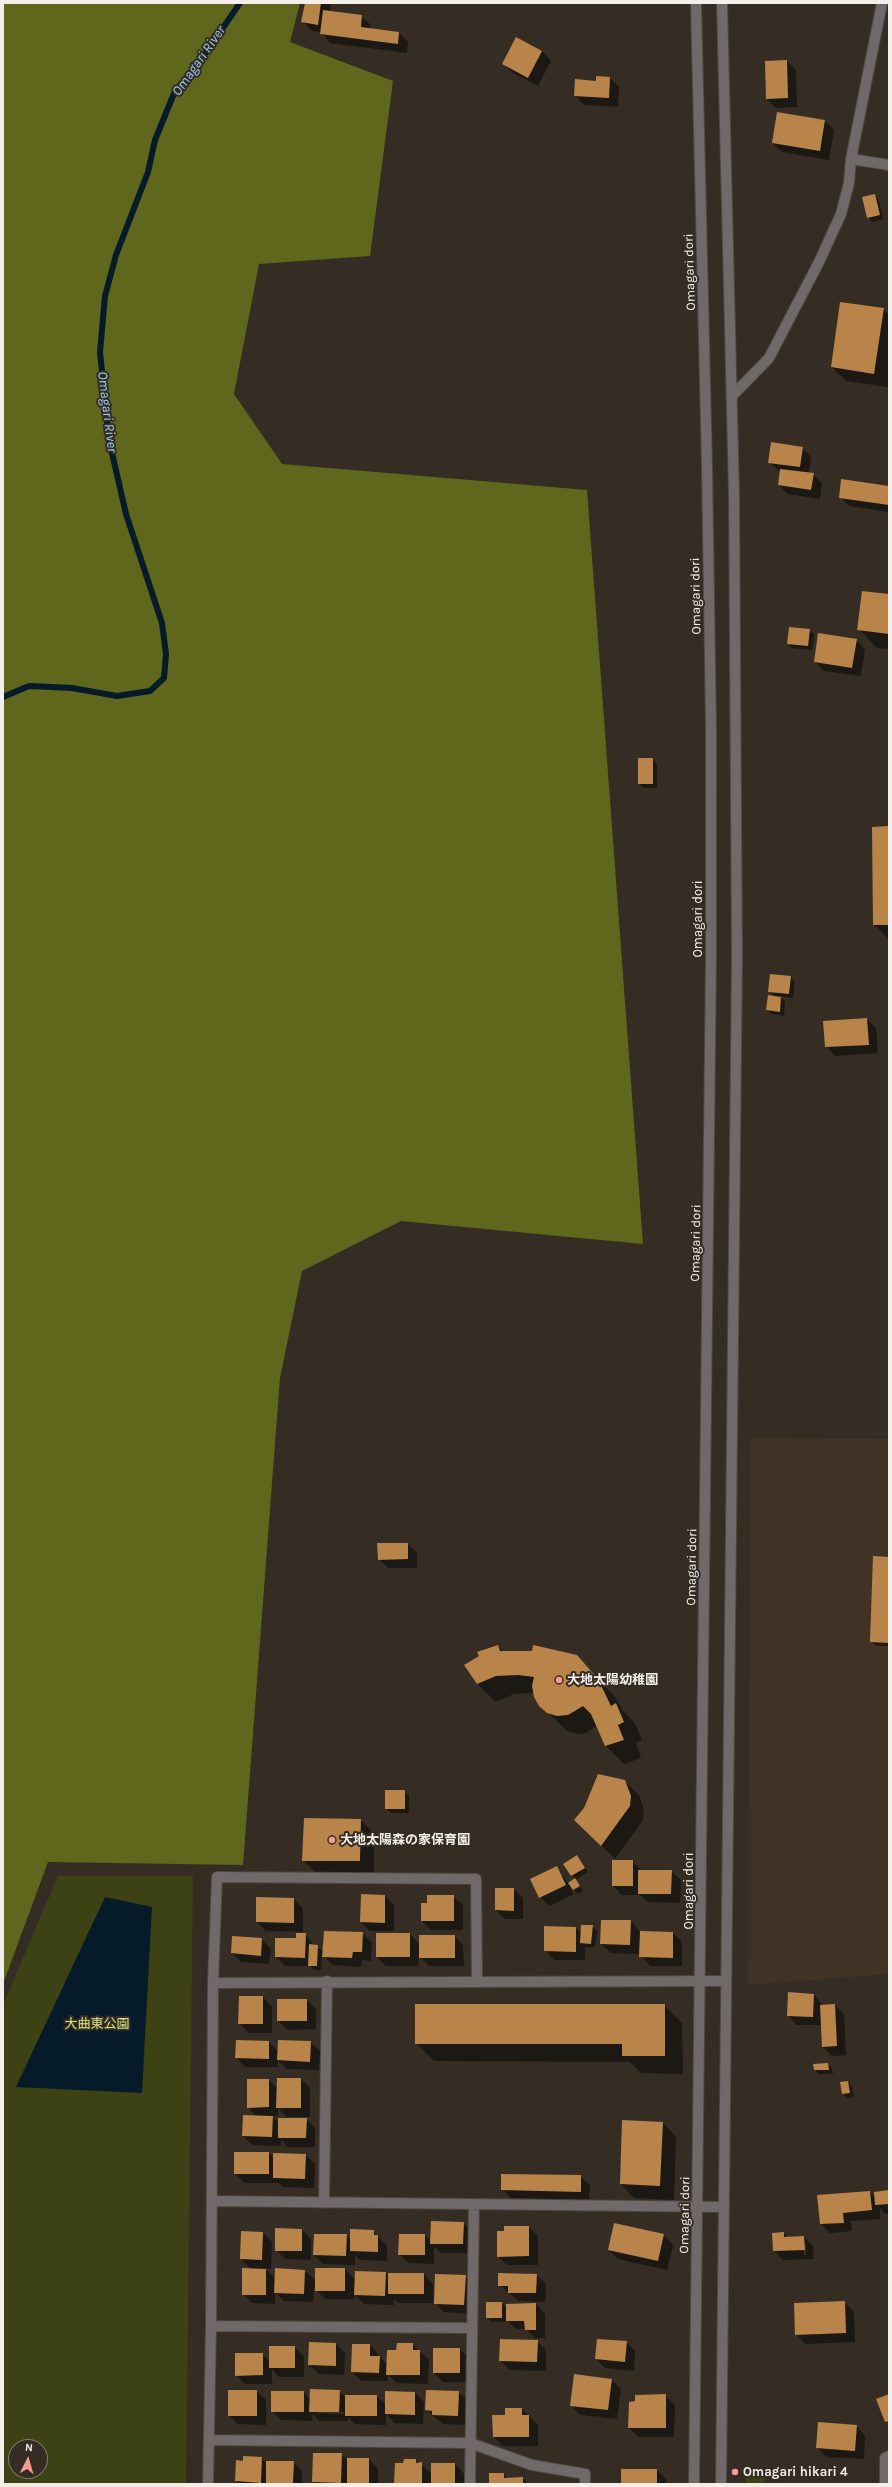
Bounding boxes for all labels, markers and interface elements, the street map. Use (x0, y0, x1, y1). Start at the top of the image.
water label: Omagari River (169, 23, 229, 99)
street label: Omagari dori (681, 233, 699, 311)
water label: Omagari River (94, 370, 120, 454)
street label: Omagari dori (688, 557, 704, 635)
street label: Omagari dori (690, 880, 706, 958)
street label: Omagari dori (688, 1204, 704, 1282)
street label: Omagari dori (684, 1528, 700, 1606)
place label: 大地太陽幼稚園 (567, 1672, 658, 1688)
marker: 大地太陽幼稚園 (554, 1675, 564, 1685)
place label: 大地太陽森の家保育園 (340, 1832, 470, 1848)
marker: 大地太陽森の家保育園 (327, 1835, 337, 1845)
street label: Omagari dori (681, 1852, 697, 1930)
park label: 大曲東公園 (65, 2016, 129, 2032)
street label: Omagari dori (677, 2176, 693, 2254)
north arrow (8, 2439, 48, 2479)
text: N (24, 2441, 33, 2454)
place label: Omagari hikari 4 (743, 2464, 848, 2480)
marker: Omagari hikari 4 (730, 2467, 740, 2477)

